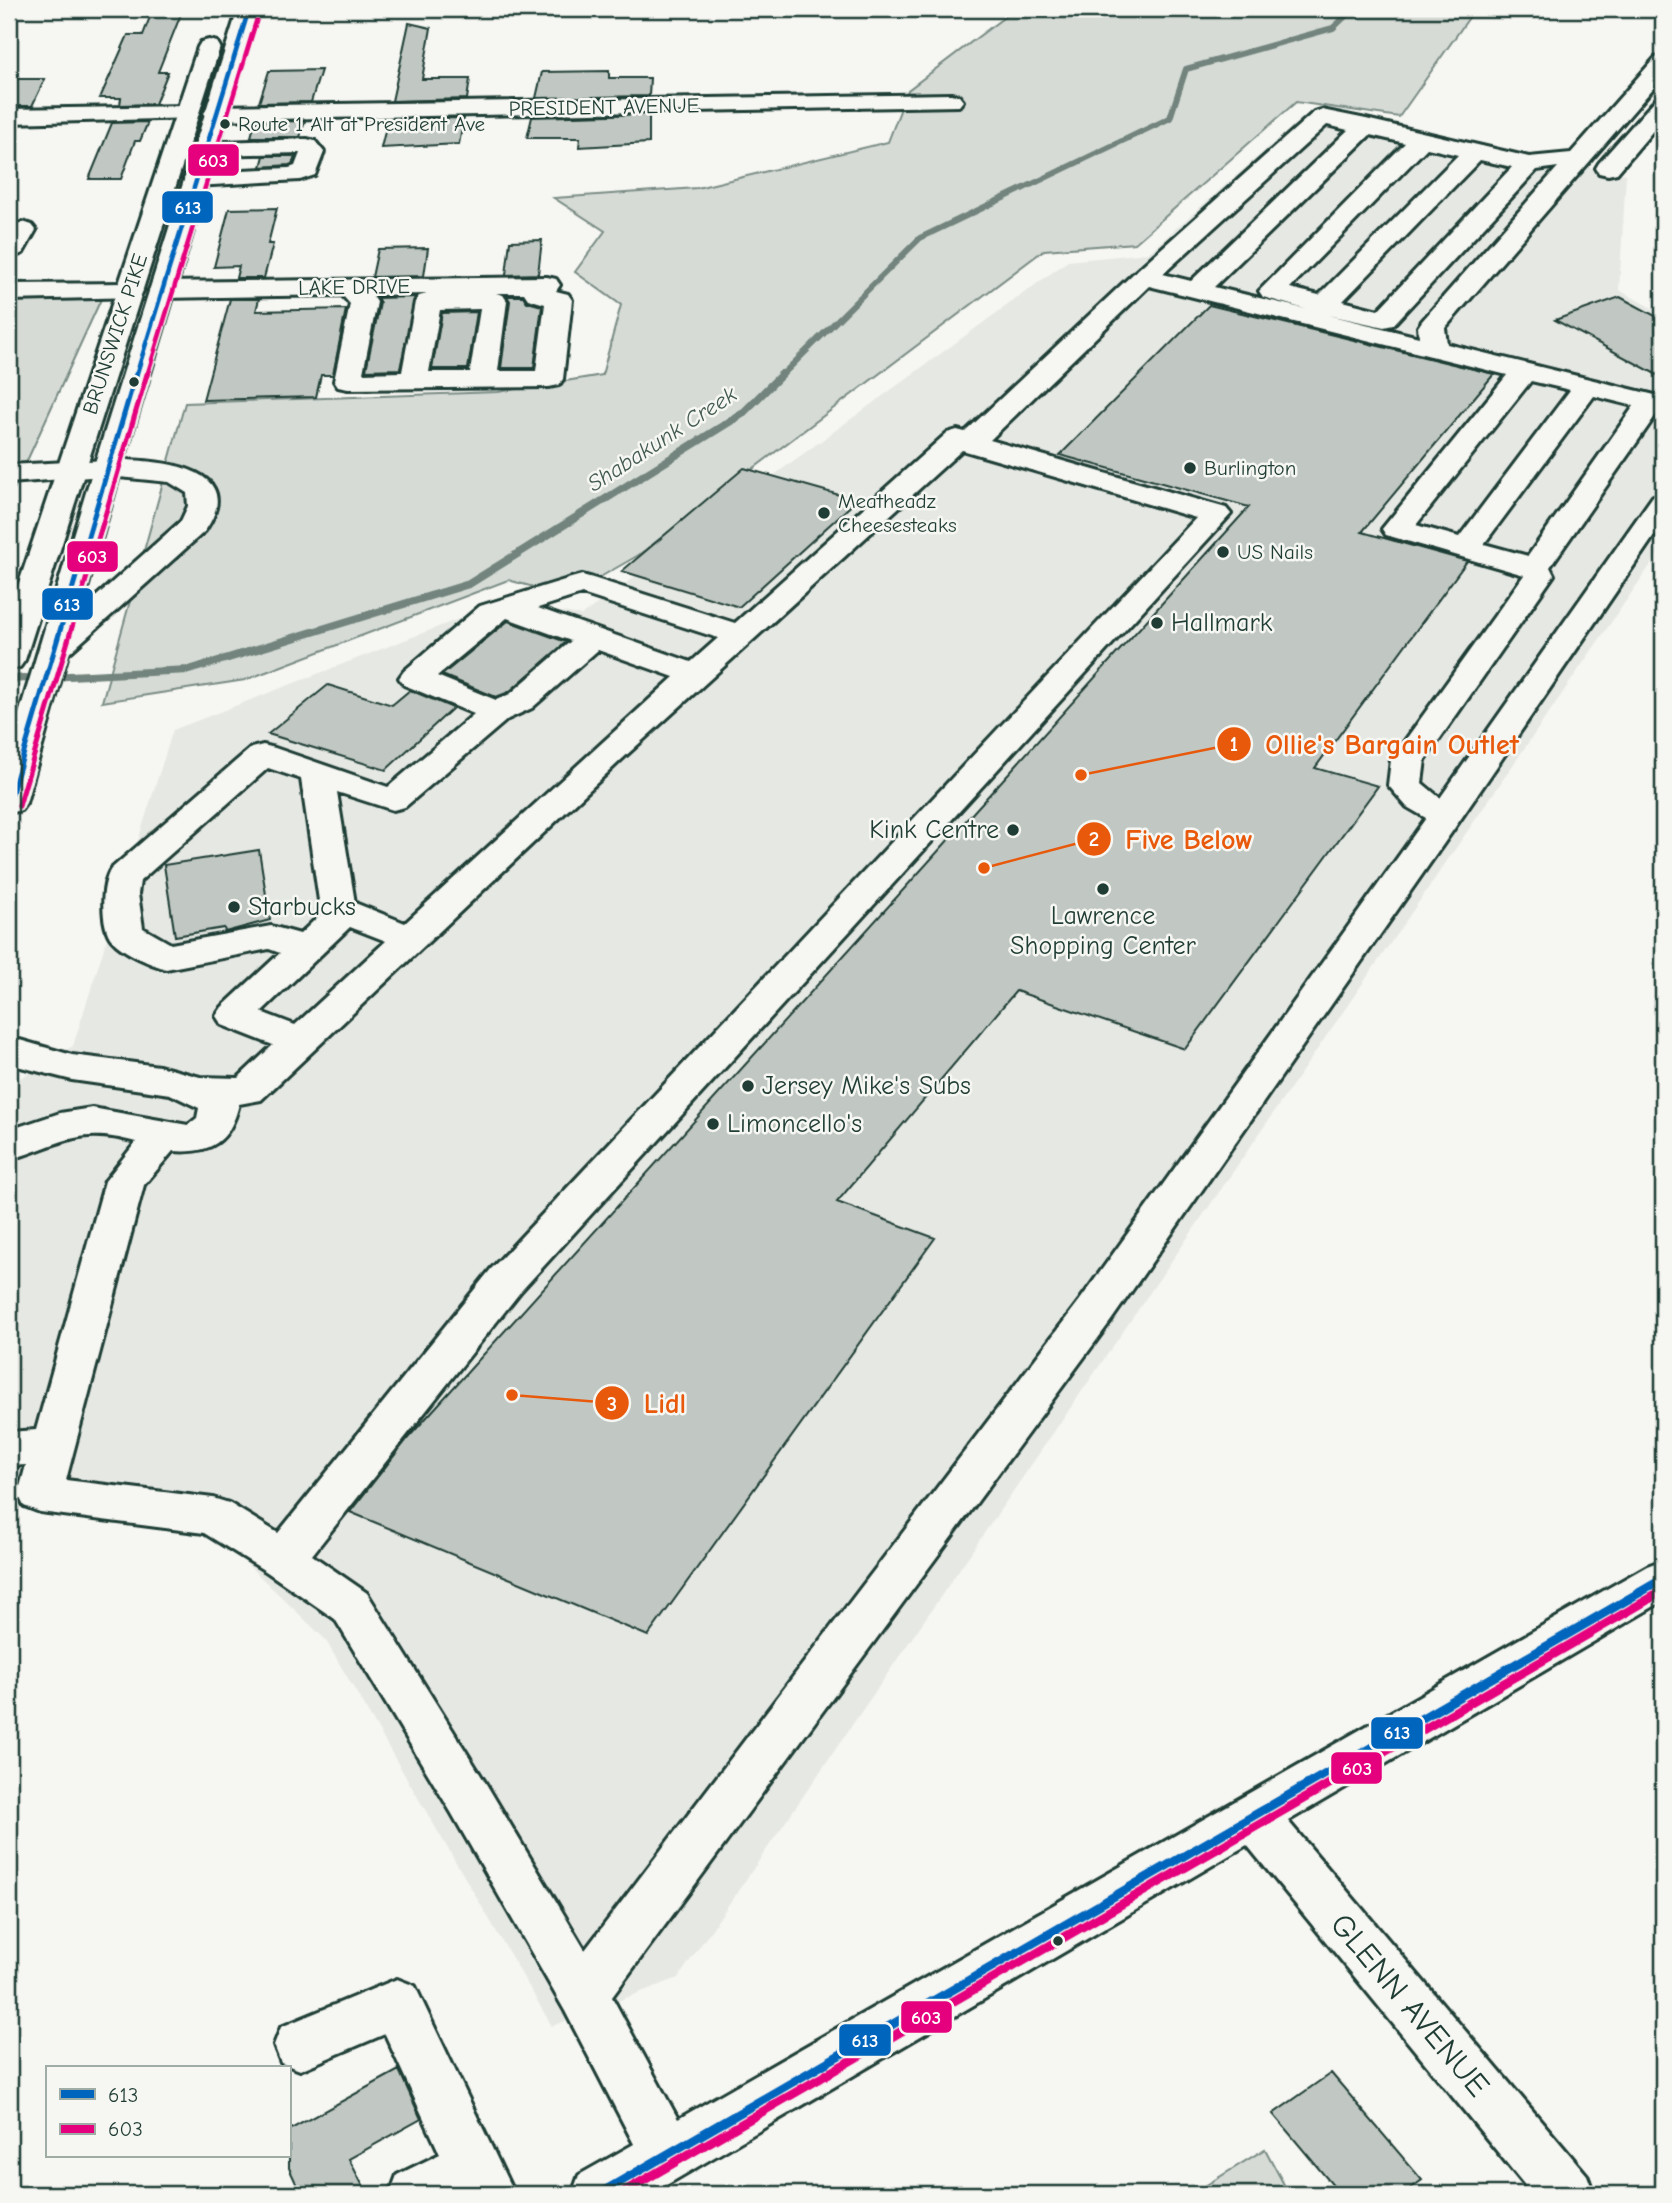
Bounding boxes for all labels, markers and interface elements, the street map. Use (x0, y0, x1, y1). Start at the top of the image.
street label: PRESIDENT AVENUE (508, 93, 700, 121)
place label: Route 1 Alt at President Ave (238, 112, 485, 136)
marker: Route 1 Alt at President Ave (218, 117, 232, 131)
line badge: 603 (187, 143, 240, 177)
text: 603 (198, 150, 228, 172)
line badge: 613 (161, 190, 214, 224)
text: 613 (175, 197, 201, 219)
street label: BRUNSWICK PIKE (78, 251, 152, 417)
street label: LAKE DRIVE (298, 274, 410, 300)
unlabelled marker (127, 375, 141, 389)
water label: Shabakunk Creek (582, 380, 742, 497)
place label: Burlington (1204, 456, 1296, 480)
marker: Burlington (1182, 460, 1198, 476)
place label: Meatheadz Cheesesteaks (838, 489, 957, 537)
marker: Meatheadz Cheesesteaks (816, 505, 832, 521)
line badge: 603 (66, 540, 119, 573)
place label: US Nails (1237, 540, 1313, 564)
marker: US Nails (1215, 544, 1231, 560)
text: 603 (77, 546, 107, 568)
line badge: 613 (41, 587, 94, 621)
text: 613 (54, 594, 80, 616)
place label: Hallmark (1171, 608, 1273, 638)
marker: Hallmark (1149, 615, 1165, 631)
callout: Ollie's Bargain Outlet (1216, 719, 1533, 768)
text: Ollie's Bargain Outlet (1265, 729, 1520, 761)
text: 1 (1230, 732, 1238, 756)
callout: Five Below (1076, 814, 1267, 863)
place label: Kink Centre (869, 815, 999, 845)
marker: Kink Centre (1005, 822, 1021, 838)
text: Five Below (1125, 824, 1253, 856)
text: 2 (1089, 827, 1099, 851)
marker: Lawrence Shopping Center (1095, 881, 1111, 897)
place label: Starbucks (248, 892, 356, 922)
marker: Starbucks (226, 899, 242, 915)
place label: Lawrence Shopping Center (1010, 901, 1197, 961)
place label: Jersey Mike's Subs (762, 1071, 971, 1101)
marker: Jersey Mike's Subs (740, 1078, 756, 1094)
place label: Limoncello's (727, 1109, 862, 1139)
marker: Limoncello's (705, 1116, 721, 1132)
callout: Lidl (594, 1379, 700, 1428)
text: Lidl (644, 1388, 686, 1420)
text: 3 (607, 1392, 617, 1416)
line badge: 613 (1370, 1716, 1424, 1750)
text: 613 (1384, 1722, 1410, 1744)
line badge: 603 (1330, 1751, 1383, 1785)
text: 603 (1342, 1758, 1372, 1780)
street label: GLENN AVENUE (1323, 1906, 1497, 2104)
unlabelled marker (1051, 1934, 1065, 1948)
line badge: 603 (900, 2000, 953, 2034)
text: 603 (911, 2007, 941, 2029)
line badge: 613 (838, 2023, 892, 2057)
text: 613 (852, 2030, 878, 2052)
legend (46, 2066, 290, 2158)
text: 613 (108, 2083, 138, 2107)
text: 603 (108, 2117, 143, 2141)

